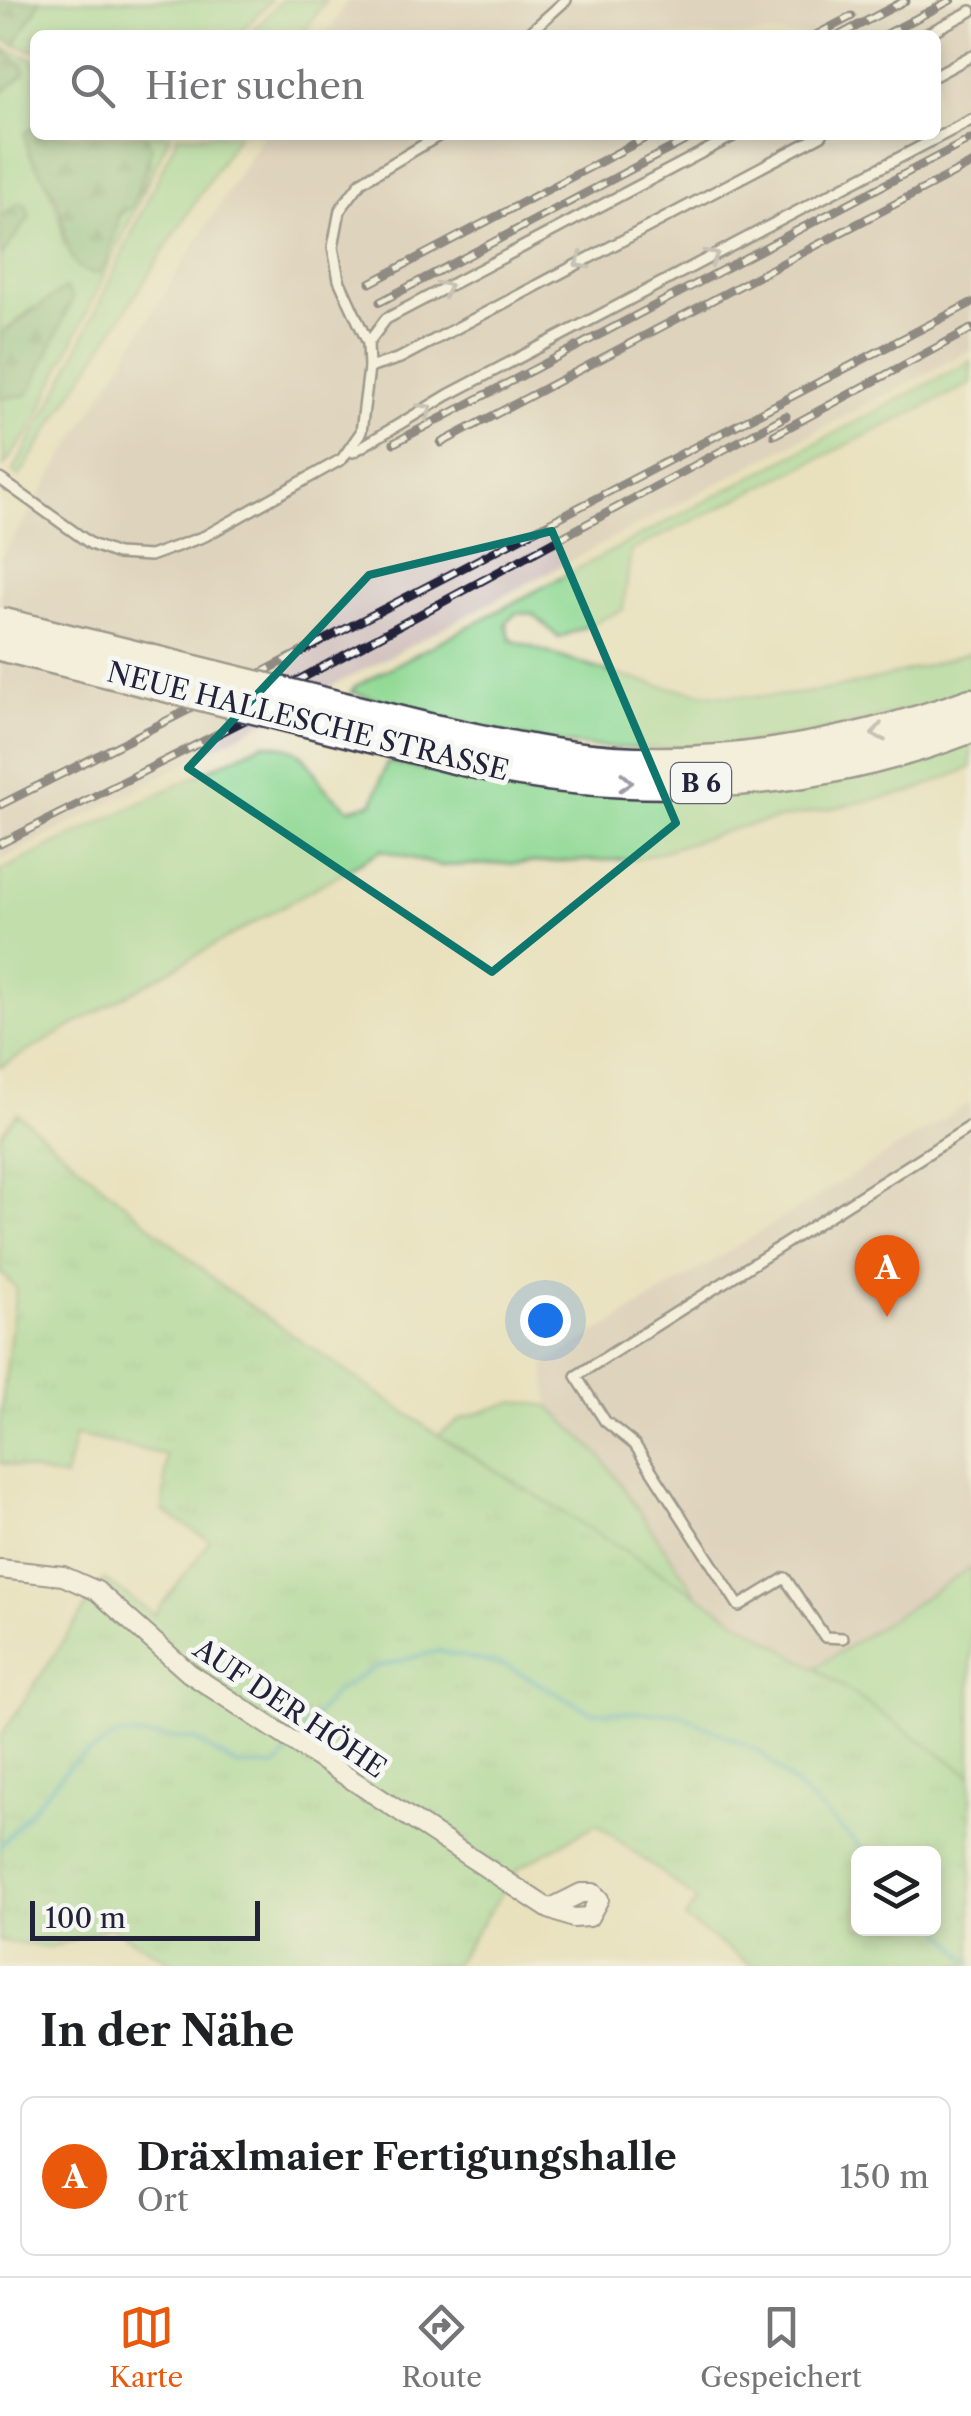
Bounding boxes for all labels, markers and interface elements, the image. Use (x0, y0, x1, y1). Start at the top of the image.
search box (30, 30, 941, 140)
icon: search (65, 58, 120, 113)
text: Hier suchen (145, 62, 365, 109)
one-way arrow (702, 249, 720, 268)
one-way arrow (573, 250, 591, 269)
one-way arrow (435, 280, 453, 300)
one-way arrow (416, 403, 434, 422)
street label: NEUE HALLESCHE STRASSE (104, 655, 512, 787)
one-way arrow (870, 721, 887, 742)
road number: B 6 (671, 763, 731, 803)
one-way arrow (619, 771, 635, 792)
pin: A (854, 1234, 920, 1317)
your location (520, 1295, 571, 1346)
street label: AUF DER HÖHE (187, 1631, 393, 1785)
map controls (851, 1846, 941, 1936)
button: layers (851, 1846, 941, 1936)
scale bar (30, 1896, 260, 1940)
text: 100 m (45, 1901, 126, 1935)
text: In der Nähe (40, 2005, 294, 2057)
text: Dräxlmaier Fertigungshalle (137, 2133, 677, 2180)
text: A (62, 2157, 87, 2196)
text: 150 m (840, 2157, 929, 2196)
text: Ort (137, 2180, 188, 2219)
tab: Karte (109, 2300, 183, 2394)
tab: Route (402, 2300, 482, 2394)
tab: Gespeichert (700, 2300, 862, 2394)

